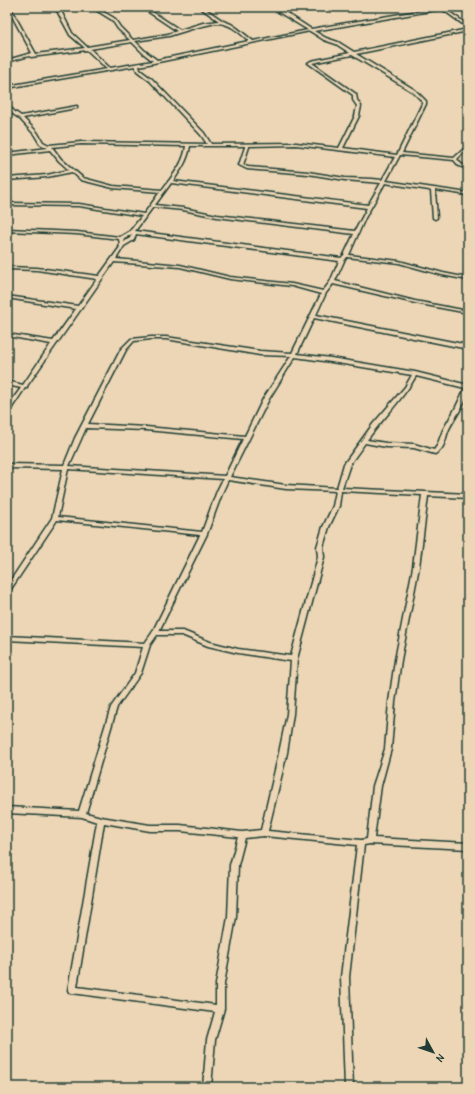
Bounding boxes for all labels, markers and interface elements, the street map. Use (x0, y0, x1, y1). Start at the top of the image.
north arrow (413, 1032, 453, 1072)
text: N (433, 1052, 448, 1065)

